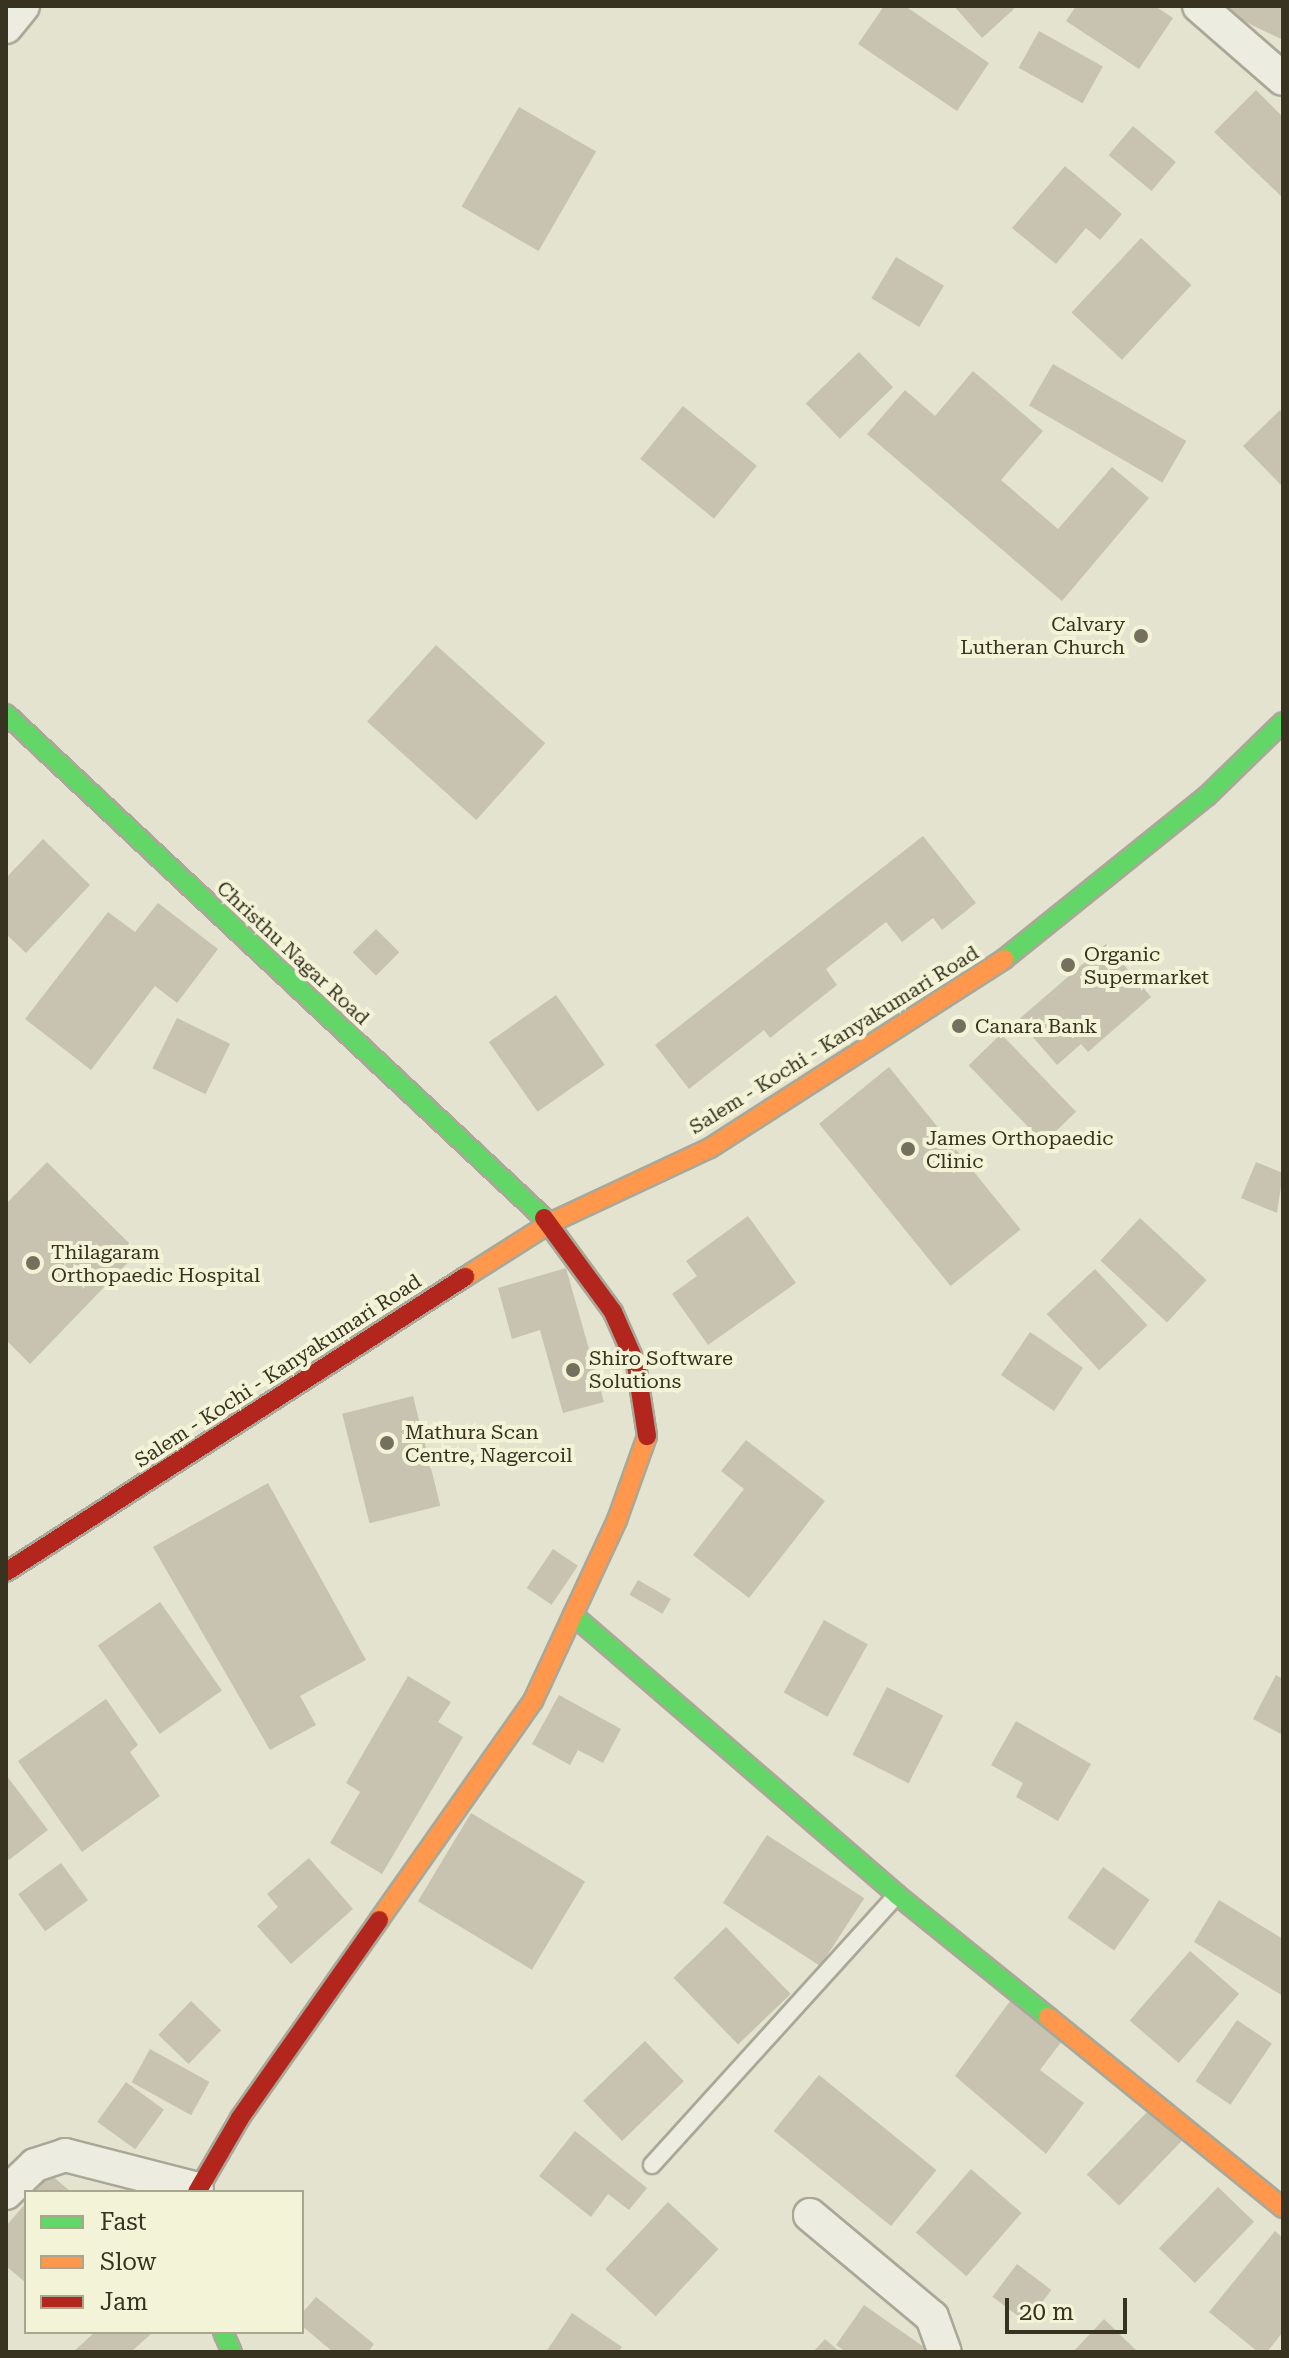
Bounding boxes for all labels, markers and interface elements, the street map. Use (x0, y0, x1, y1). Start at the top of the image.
place label: Calvary Lutheran Church (960, 612, 1125, 659)
marker: Calvary Lutheran Church (1132, 627, 1150, 645)
street label: Christhu Nagar Road (212, 876, 374, 1030)
street label: Salem - Kochi - Kanyakumari Road (685, 941, 983, 1139)
place label: Organic Supermarket (1084, 942, 1209, 989)
marker: Organic Supermarket (1059, 956, 1077, 974)
place label: Canara Bank (975, 1014, 1097, 1038)
marker: Canara Bank (950, 1017, 968, 1035)
place label: James Orthopaedic Clinic (926, 1126, 1113, 1173)
marker: James Orthopaedic Clinic (897, 1138, 919, 1160)
place label: Thilagaram Orthopaedic Hospital (51, 1240, 260, 1287)
marker: Thilagaram Orthopaedic Hospital (22, 1252, 44, 1274)
street label: Salem - Kochi - Kanyakumari Road (130, 1269, 426, 1473)
place label: Shiro Software Solutions (589, 1346, 733, 1393)
marker: Shiro Software Solutions (564, 1361, 582, 1379)
place label: Mathura Scan Centre, Nagercoil (405, 1420, 572, 1467)
marker: Mathura Scan Centre, Nagercoil (376, 1432, 398, 1454)
legend (24, 2190, 304, 2334)
text: Fast (100, 2208, 147, 2236)
text: Slow (100, 2248, 156, 2276)
scale bar (1009, 2282, 1131, 2332)
text: Jam (100, 2288, 148, 2316)
text: 20 m (1019, 2298, 1074, 2326)

